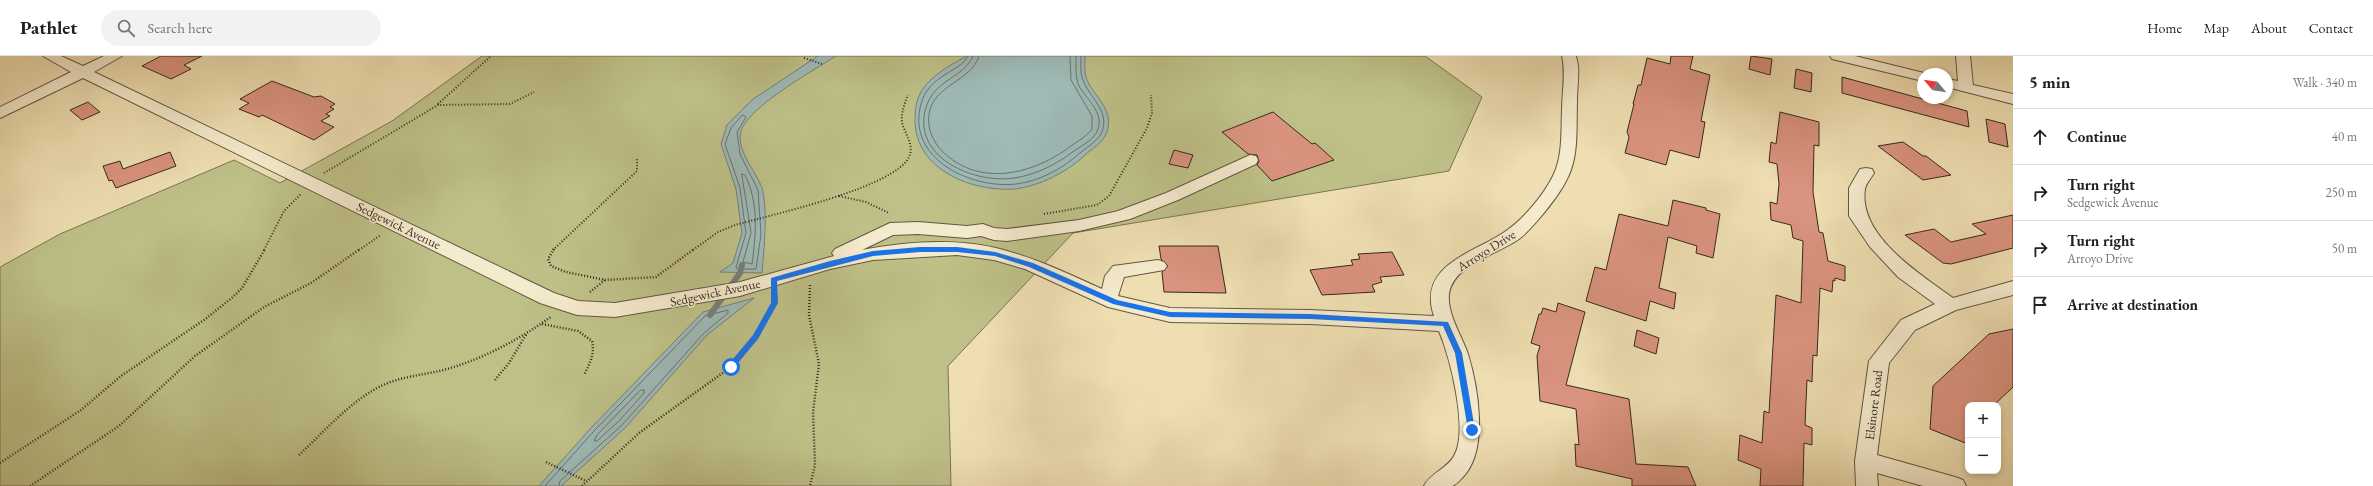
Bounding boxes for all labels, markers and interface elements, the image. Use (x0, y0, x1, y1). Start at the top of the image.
search box (101, 10, 381, 46)
text: Pathlet (20, 15, 77, 40)
icon: search (115, 17, 137, 39)
text: Search here (147, 18, 212, 37)
text: Home (2147, 19, 2182, 37)
text: Map (2204, 19, 2229, 37)
text: About (2251, 19, 2287, 37)
text: Contact (2309, 19, 2353, 37)
north arrow (1917, 68, 1953, 104)
text: 5 min (2029, 71, 2070, 93)
text: Walk · 340 m (2293, 74, 2357, 91)
icon: ahead (2029, 126, 2051, 148)
text: Continue (2067, 127, 2127, 146)
text: 40 m (2332, 128, 2357, 145)
text: Turn right (2067, 175, 2135, 194)
icon: right (2029, 182, 2051, 204)
text: 250 m (2326, 184, 2357, 201)
text: Sedgewick Avenue (2067, 194, 2159, 211)
street label: Sedgewick Avenue (354, 198, 444, 253)
street label: Arroyo Drive (1453, 226, 1519, 276)
text: Turn right (2067, 231, 2135, 250)
icon: right (2029, 238, 2051, 260)
text: 50 m (2332, 240, 2357, 257)
text: Arroyo Drive (2067, 250, 2133, 267)
street label: Sedgewick Avenue (668, 275, 762, 310)
icon: arrive (2029, 294, 2051, 316)
text: Arrive at destination (2067, 295, 2198, 314)
route start (722, 358, 740, 376)
street label: Elsinore Road (1861, 369, 1886, 441)
map controls (1965, 402, 2001, 474)
button: + (1965, 402, 2001, 438)
route end (1463, 421, 1481, 439)
button: − (1965, 438, 2001, 474)

